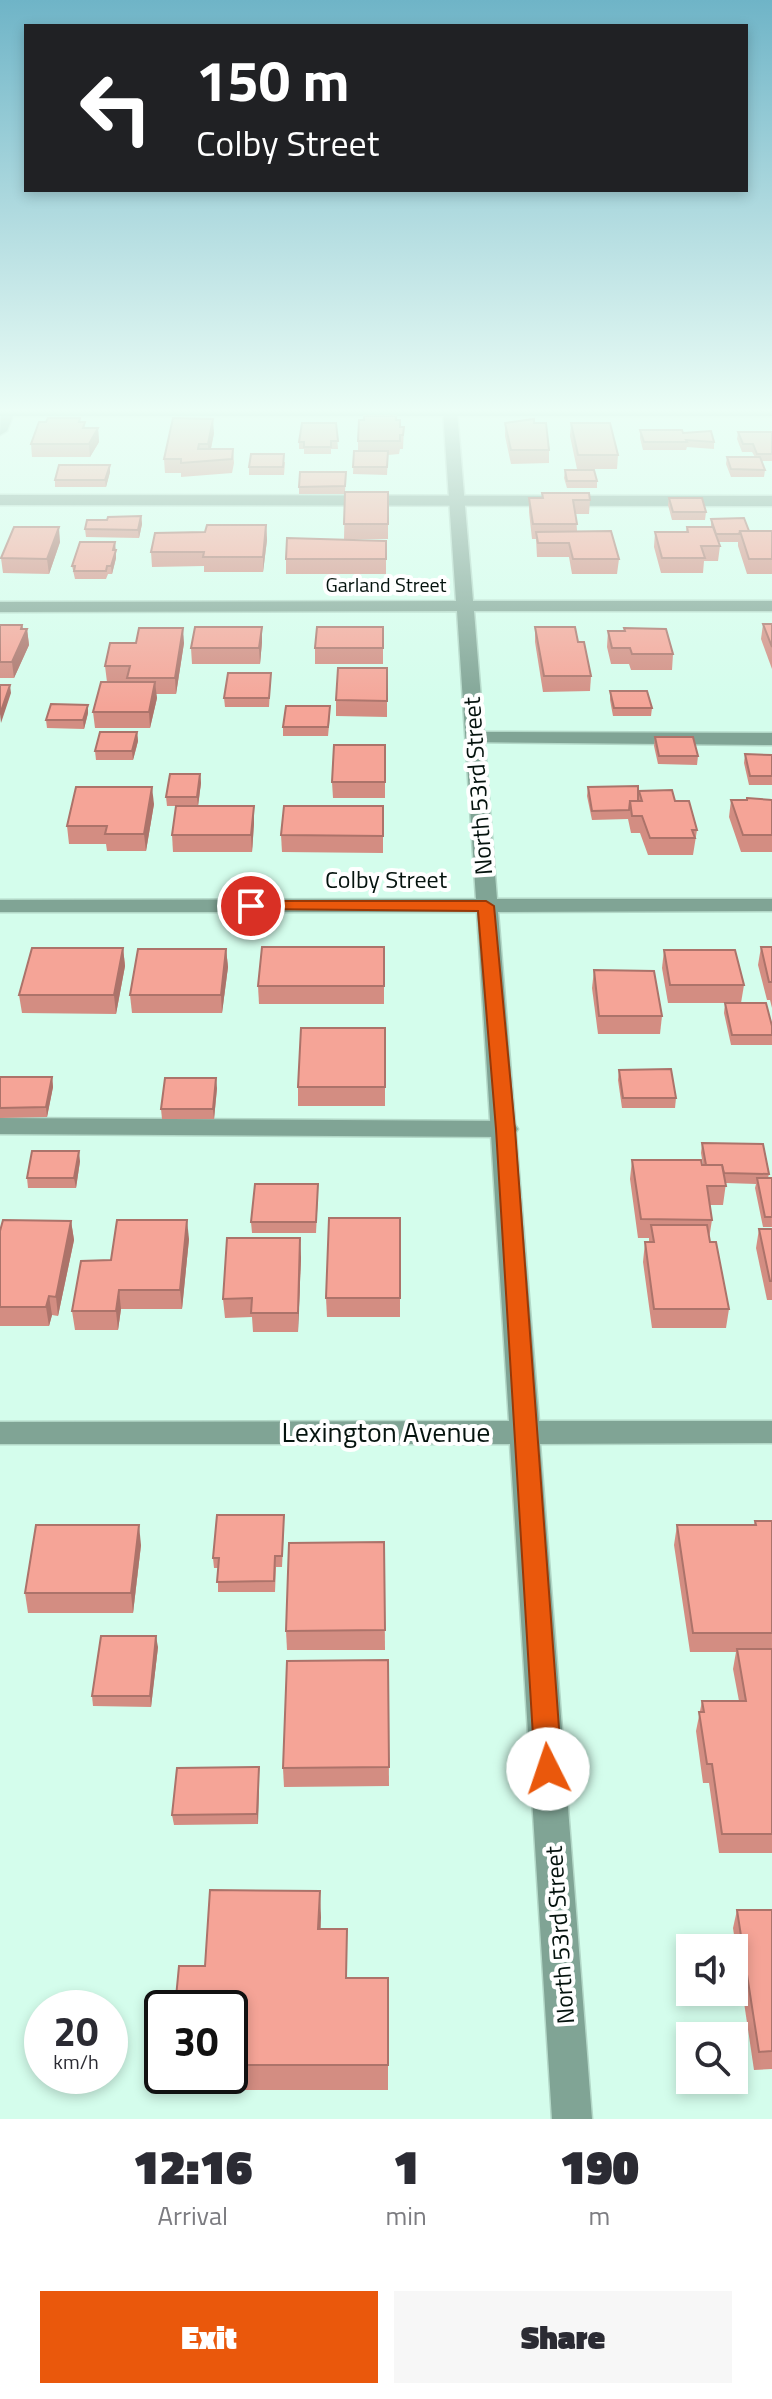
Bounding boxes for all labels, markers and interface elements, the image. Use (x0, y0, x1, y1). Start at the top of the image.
text: 150 m (196, 38, 349, 123)
icon: left (64, 56, 168, 160)
text: Colby Street (196, 115, 379, 170)
street label: Garland Street (325, 569, 447, 600)
street label: North 53rd Street (453, 695, 501, 876)
street label: Colby Street (325, 861, 448, 897)
pin (217, 872, 285, 940)
icon: arrive (229, 884, 273, 928)
street label: Lexington Avenue (282, 1410, 490, 1453)
position arrow (506, 1727, 590, 1811)
street label: North 53rd Street (535, 1844, 583, 2025)
map controls (676, 1934, 748, 2094)
button: sound (676, 1934, 748, 2006)
speed limit sign: 30 (144, 1990, 248, 2094)
text: 20 (54, 2001, 98, 2062)
button: search (676, 2022, 748, 2094)
text: km/h (53, 2046, 99, 2077)
text: 12:16 (133, 2130, 252, 2203)
text: 1 (393, 2130, 419, 2203)
text: 190 (560, 2130, 639, 2203)
text: Arrival (157, 2196, 228, 2235)
text: min (385, 2196, 427, 2235)
text: m (589, 2196, 610, 2235)
button: Exit (40, 2291, 378, 2383)
button: Share (394, 2291, 732, 2383)

